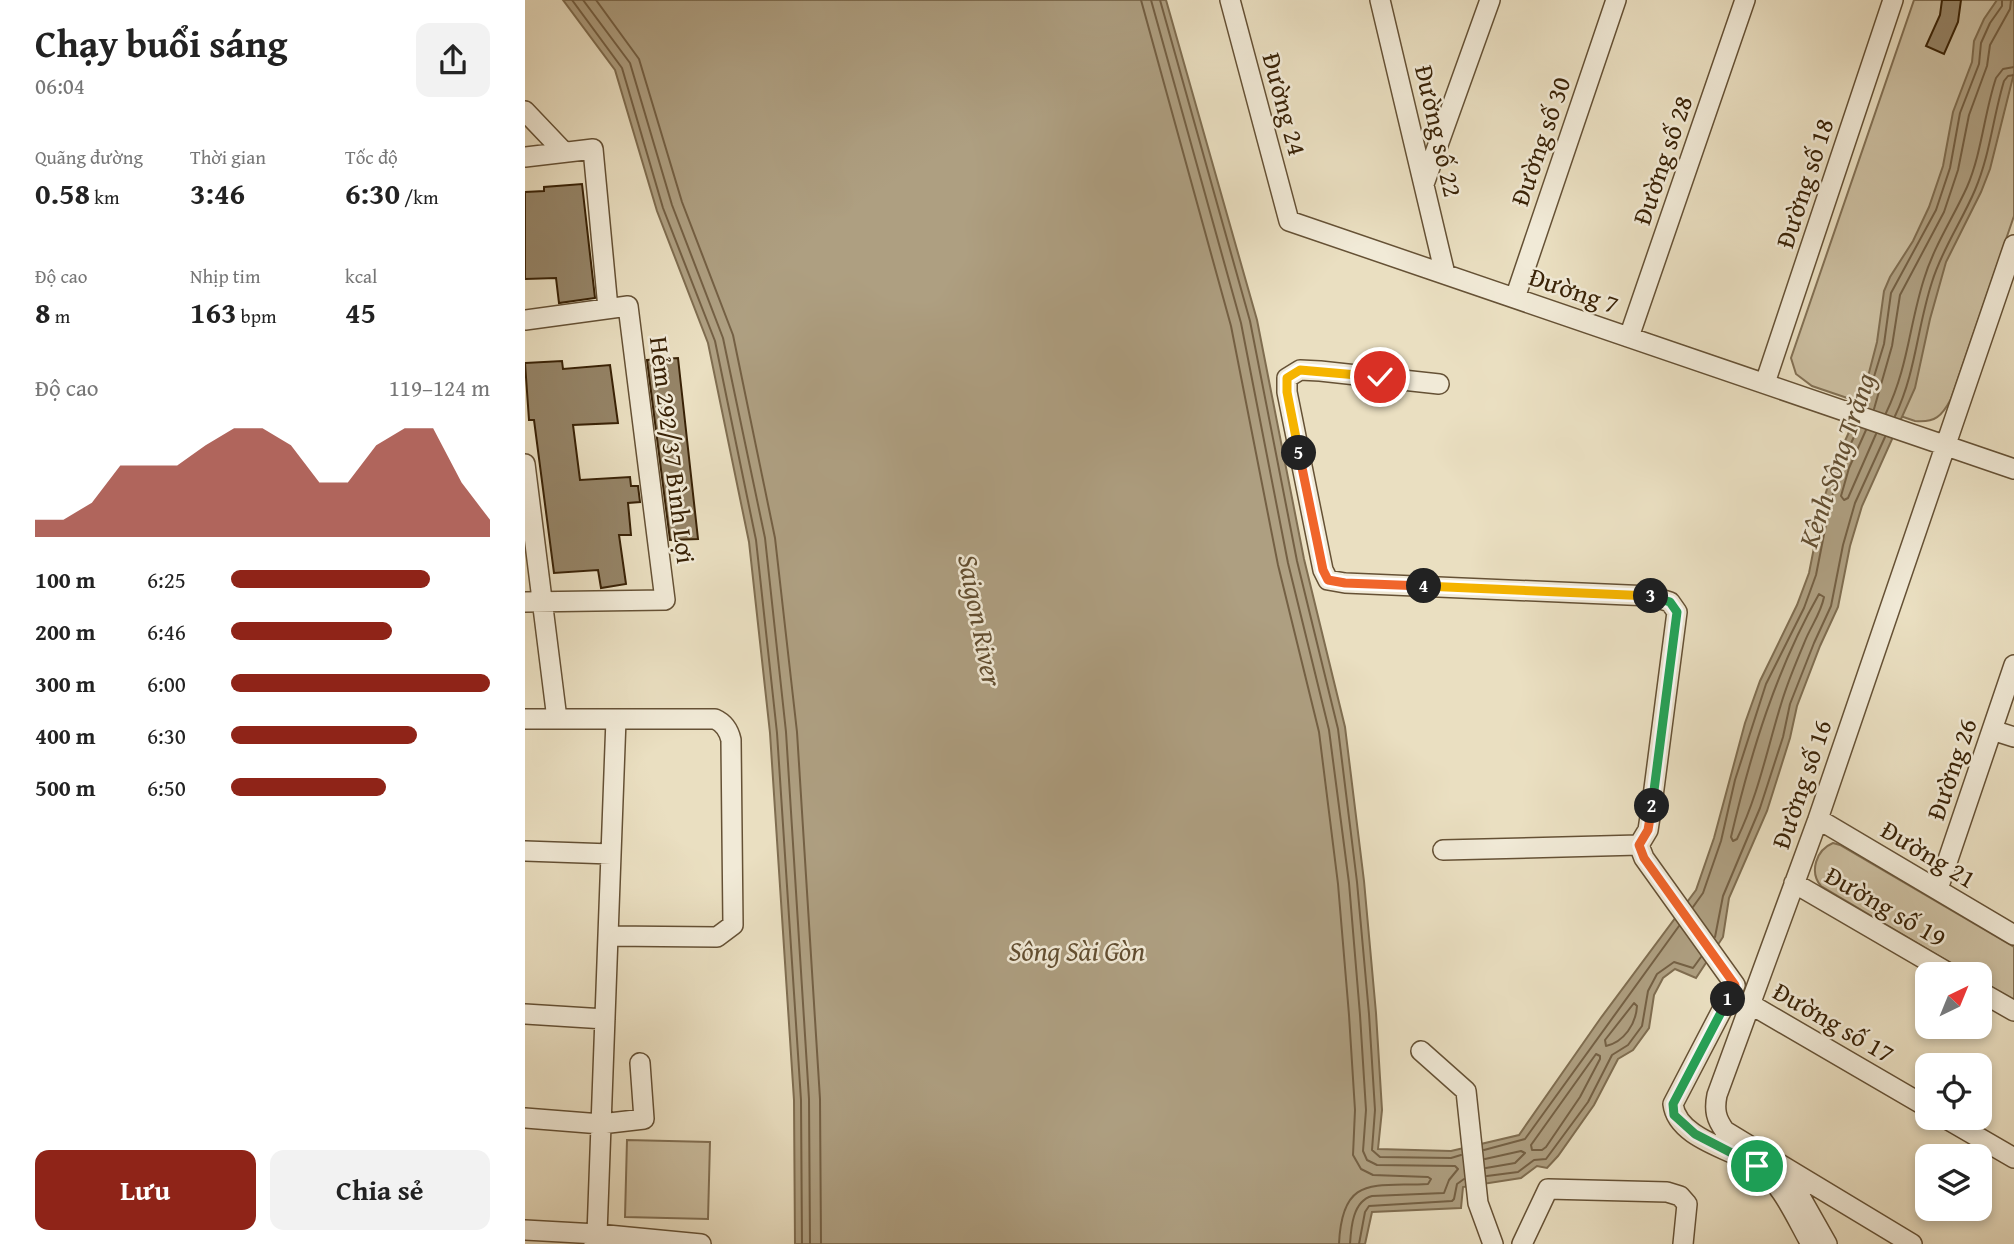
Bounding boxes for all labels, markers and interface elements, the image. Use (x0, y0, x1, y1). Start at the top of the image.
text: Chạy buổi sáng (35, 15, 288, 71)
button: share (416, 23, 490, 97)
street label: Đường 24 (1253, 48, 1317, 160)
street label: Đường số 22 (1405, 61, 1473, 201)
text: 06:04 (35, 69, 85, 102)
street label: Đường số 30 (1500, 71, 1580, 211)
street label: Đường số 28 (1622, 90, 1702, 230)
street label: Đường số 18 (1765, 113, 1843, 253)
text: Quãng đường (35, 143, 143, 171)
text: Thời gian (190, 143, 266, 171)
text: Tốc độ (345, 143, 398, 171)
text: 0.58 (35, 171, 90, 215)
text: 3:46 (190, 171, 245, 215)
text: 6:30 (345, 171, 400, 215)
text: km (90, 183, 119, 211)
text: /km (400, 183, 438, 211)
street label: Đường 7 (1524, 257, 1624, 323)
text: Độ cao (35, 262, 88, 290)
text: Nhịp tim (190, 262, 260, 290)
text: kcal (345, 262, 377, 290)
text: 8 (35, 290, 51, 334)
text: 163 (190, 290, 237, 334)
text: 45 (345, 290, 376, 334)
text: m (51, 302, 70, 330)
text: bpm (237, 302, 276, 330)
street label: Hẻm 292/37 Bình Lợi (640, 334, 706, 566)
pin (1350, 347, 1410, 407)
icon: check (1361, 358, 1399, 396)
water label: Kênh Sông Trăng (1787, 367, 1885, 554)
text: Độ cao (35, 371, 99, 404)
text: 119–124 m (389, 371, 490, 404)
pin: 5 (1281, 435, 1317, 470)
text: 5 (1294, 438, 1303, 466)
water label: Saigon River (948, 551, 1014, 691)
text: 100 m (35, 563, 96, 596)
text: 6:25 (147, 563, 186, 596)
pin: 4 (1406, 568, 1441, 604)
text: 4 (1419, 571, 1428, 599)
pin: 3 (1633, 578, 1669, 614)
text: 3 (1646, 581, 1655, 609)
text: 200 m (35, 615, 96, 648)
text: 6:46 (147, 615, 186, 648)
text: 300 m (35, 667, 96, 700)
text: 6:00 (147, 667, 186, 700)
street label: Đường 26 (1915, 713, 1987, 825)
street label: Đường số 16 (1761, 714, 1841, 854)
text: 400 m (35, 719, 96, 752)
text: 6:30 (147, 719, 186, 752)
text: 500 m (35, 771, 96, 804)
text: 6:50 (147, 771, 186, 804)
pin: 2 (1635, 788, 1669, 824)
text: 2 (1647, 791, 1656, 819)
street label: Đường 21 (1874, 810, 1984, 898)
street label: Đường số 19 (1818, 856, 1954, 956)
water label: Sông Sài Gòn (1009, 930, 1145, 971)
north arrow (1915, 962, 1991, 1040)
map controls (1915, 962, 1992, 1221)
street label: Đường số 17 (1766, 972, 1902, 1072)
pin: 1 (1711, 982, 1745, 1016)
text: 1 (1723, 984, 1732, 1012)
button: locate (1915, 1053, 1992, 1130)
pin (1727, 1136, 1787, 1196)
button: layers (1915, 1144, 1992, 1221)
icon: arrive (1738, 1147, 1776, 1185)
button: Lưu (35, 1150, 256, 1230)
button: Chia sẻ (270, 1150, 490, 1230)

